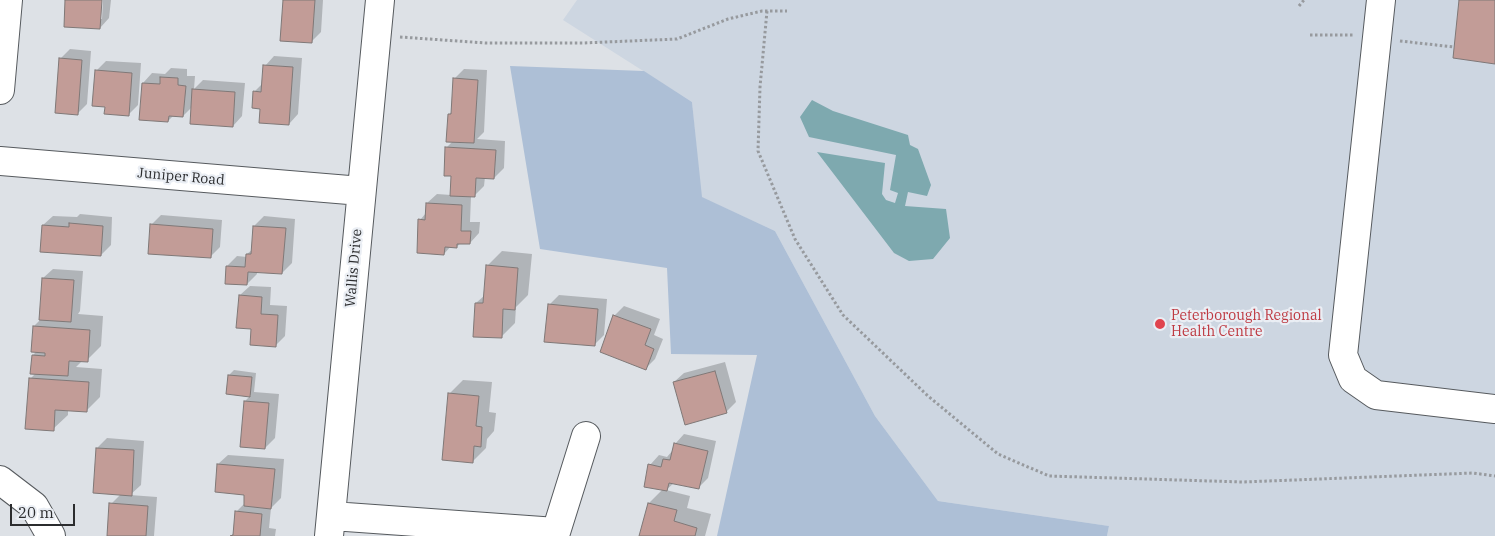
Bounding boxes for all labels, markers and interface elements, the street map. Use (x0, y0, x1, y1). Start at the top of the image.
street label: Juniper Road (137, 165, 225, 189)
street label: Wallis Drive (342, 228, 366, 308)
place label: Peterborough Regional Health Centre (1171, 308, 1322, 341)
marker: Peterborough Regional Health Centre (1153, 317, 1167, 331)
scale bar (12, 494, 78, 526)
text: 20 m (18, 503, 54, 522)

